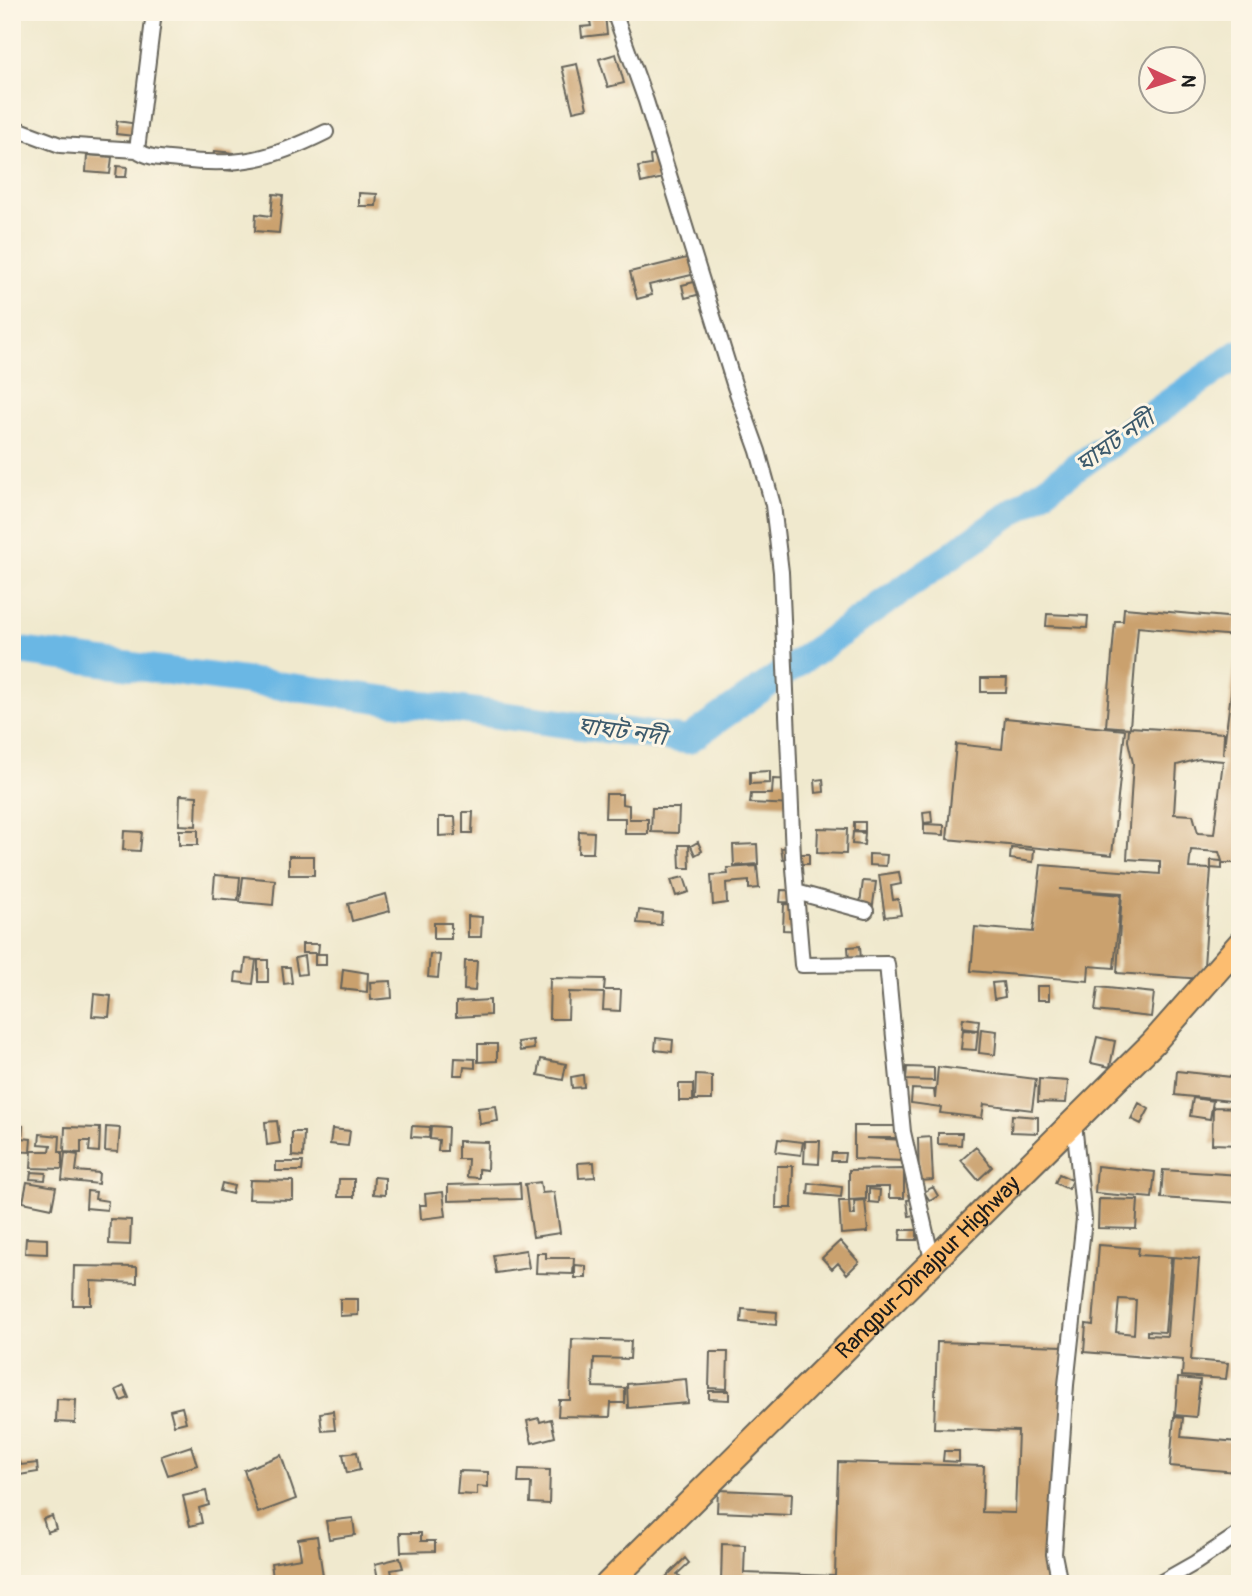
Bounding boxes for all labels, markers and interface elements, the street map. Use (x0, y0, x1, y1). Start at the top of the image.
north arrow (1136, 46, 1206, 116)
text: N (1176, 74, 1200, 89)
water label: ঘাঘট নদী (1071, 401, 1164, 479)
water label: ঘাঘট নদী (576, 711, 672, 753)
street label: Rangpur-Dinajpur Highway (829, 1169, 1026, 1365)

